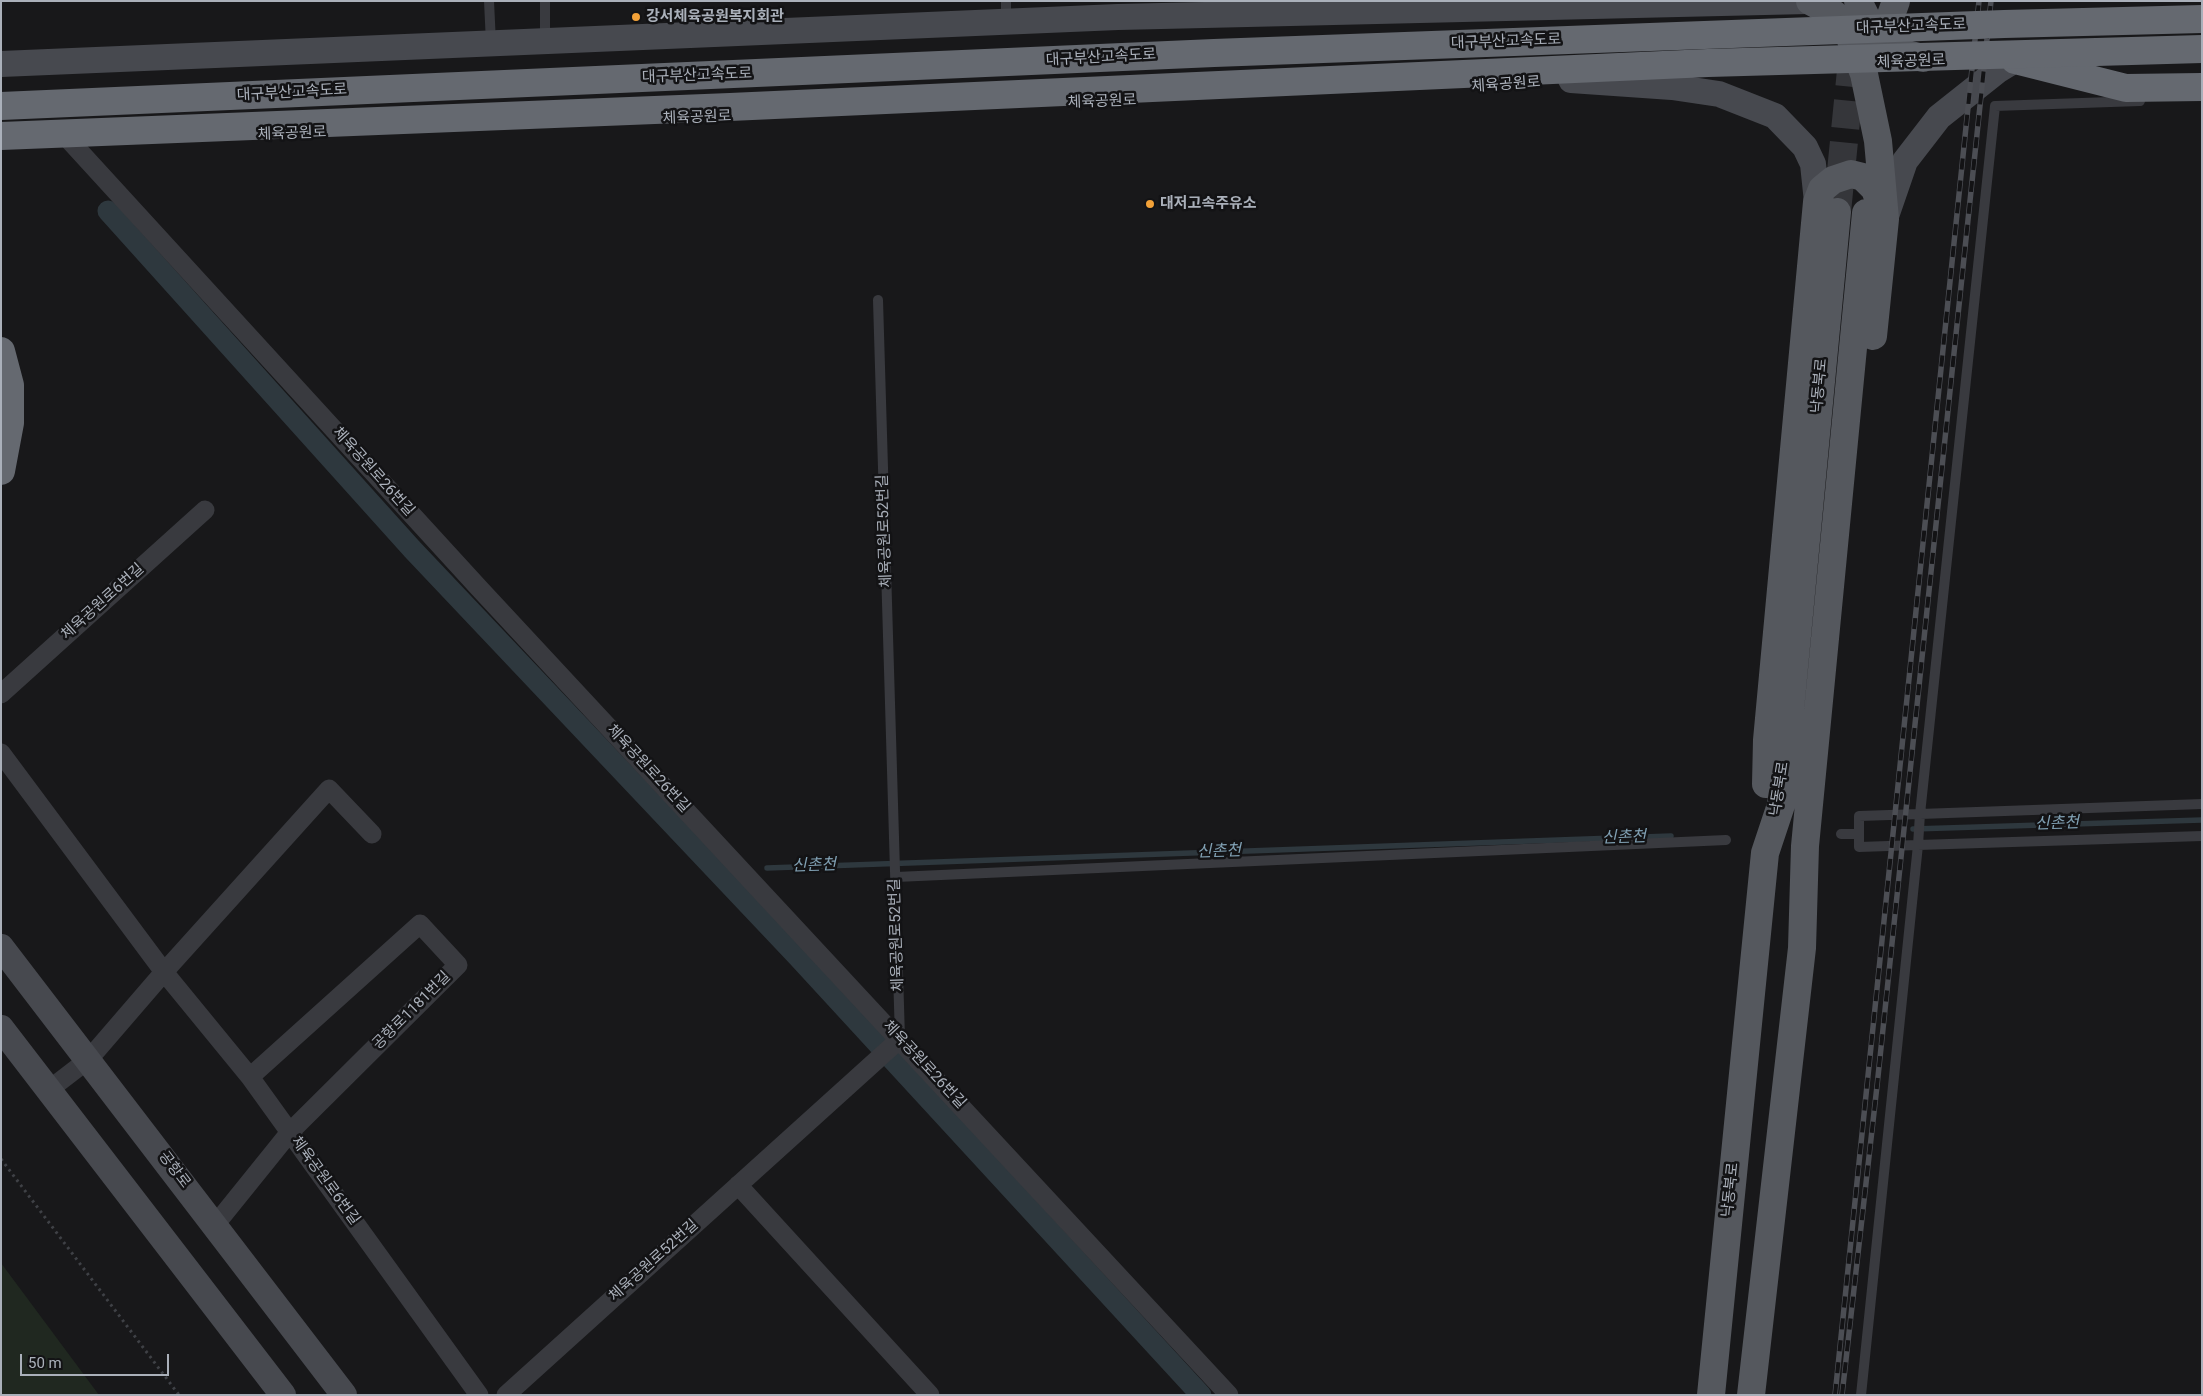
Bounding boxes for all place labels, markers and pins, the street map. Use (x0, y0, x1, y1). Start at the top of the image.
place label: 강서체육공원복지회관 (646, 8, 784, 26)
marker: 강서체육공원복지회관 (630, 11, 642, 23)
place label: 대저고속주유소 (1160, 195, 1257, 213)
marker: 대저고속주유소 (1144, 198, 1156, 210)

